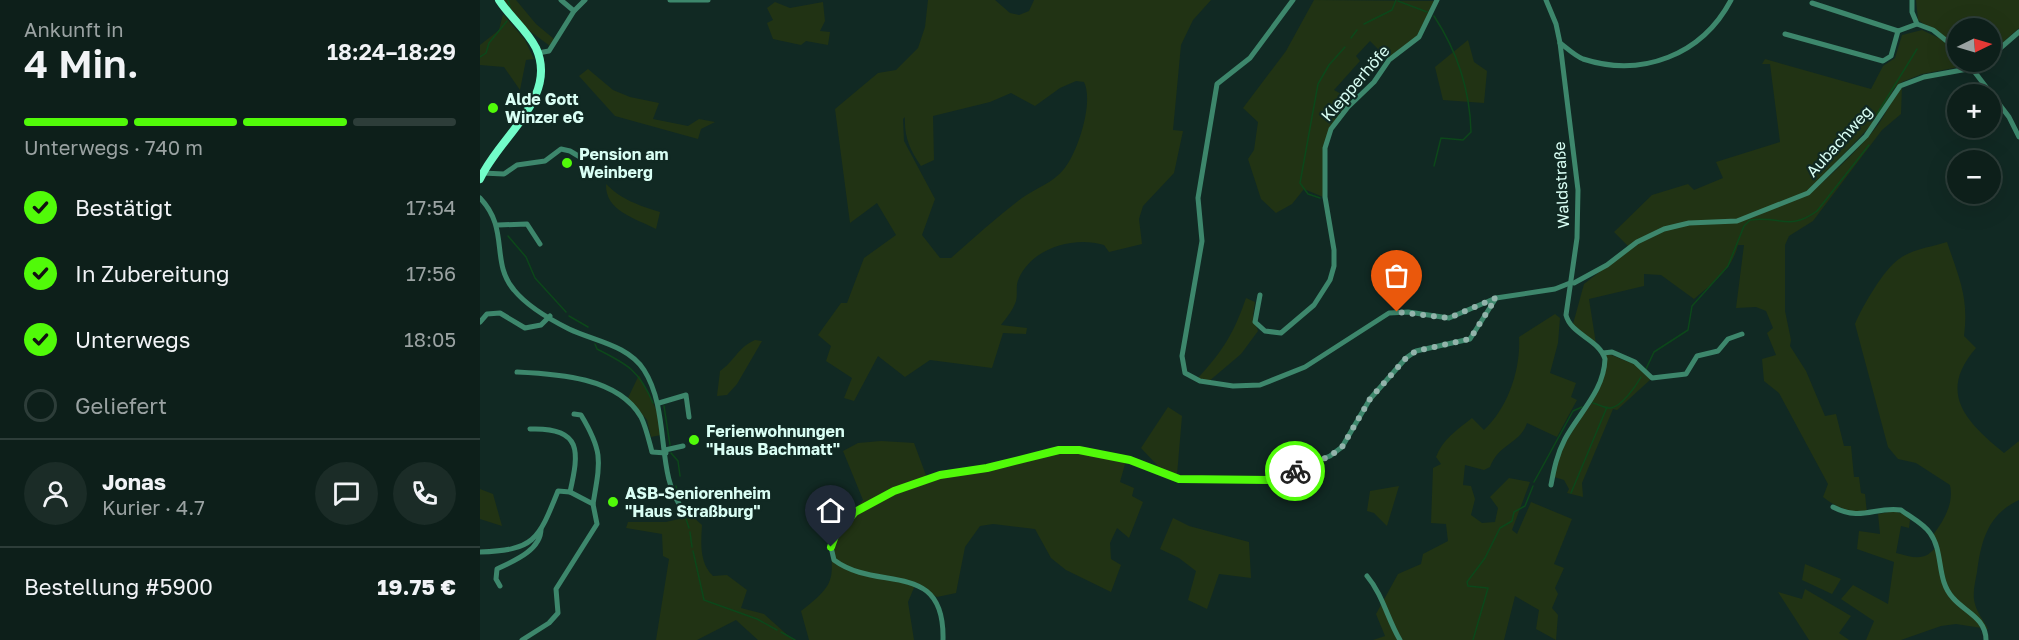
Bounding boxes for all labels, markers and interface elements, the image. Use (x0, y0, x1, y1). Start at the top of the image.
text: Ankunft in (24, 17, 124, 41)
north arrow (1947, 18, 2001, 72)
map controls (1947, 18, 2001, 204)
text: 18:24–18:29 (327, 38, 456, 65)
text: 4 Min. (24, 40, 139, 87)
street label: Klepperhöfe (1316, 41, 1394, 125)
button: + (1947, 84, 2001, 138)
place label: Alde Gott Winzer eG (505, 89, 584, 127)
marker: Alde Gott Winzer eG (486, 101, 500, 115)
street label: Aubachweg (1802, 101, 1876, 181)
text: Unterwegs · 740 m (24, 135, 203, 159)
street label: Waldstraße (1549, 141, 1573, 229)
place label: Pension am Weinberg (579, 144, 669, 182)
button: − (1947, 150, 2001, 204)
marker: Pension am Weinberg (560, 156, 574, 170)
icon: check (24, 191, 57, 224)
text: Bestätigt (75, 194, 172, 221)
text: 17:54 (406, 195, 456, 219)
pin (1371, 250, 1422, 312)
icon: check (24, 257, 57, 290)
icon: bag (1380, 259, 1413, 292)
text: In Zubereitung (75, 260, 230, 287)
text: 17:56 (406, 261, 456, 285)
icon: check (24, 323, 57, 356)
text: Unterwegs (75, 326, 191, 353)
text: 18:05 (404, 327, 456, 351)
text: Geliefert (75, 392, 167, 419)
place label: Ferienwohnungen "Haus Bachmatt" (706, 421, 845, 459)
marker: Ferienwohnungen "Haus Bachmatt" (687, 433, 701, 447)
courier (1265, 441, 1325, 501)
icon: bike (1279, 455, 1312, 488)
button: person (24, 462, 87, 525)
button: chat (315, 462, 378, 525)
button: phone (393, 462, 456, 525)
text: Jonas (102, 468, 166, 495)
place label: ASB-Seniorenheim "Haus Straßburg" (625, 483, 771, 521)
pin (805, 485, 856, 547)
icon: home (814, 494, 847, 527)
text: Kurier · 4.7 (102, 495, 205, 519)
marker: ASB-Seniorenheim "Haus Straßburg" (606, 495, 620, 509)
text: Bestellung #5900 (24, 573, 213, 600)
text: 19.75 € (377, 573, 456, 600)

